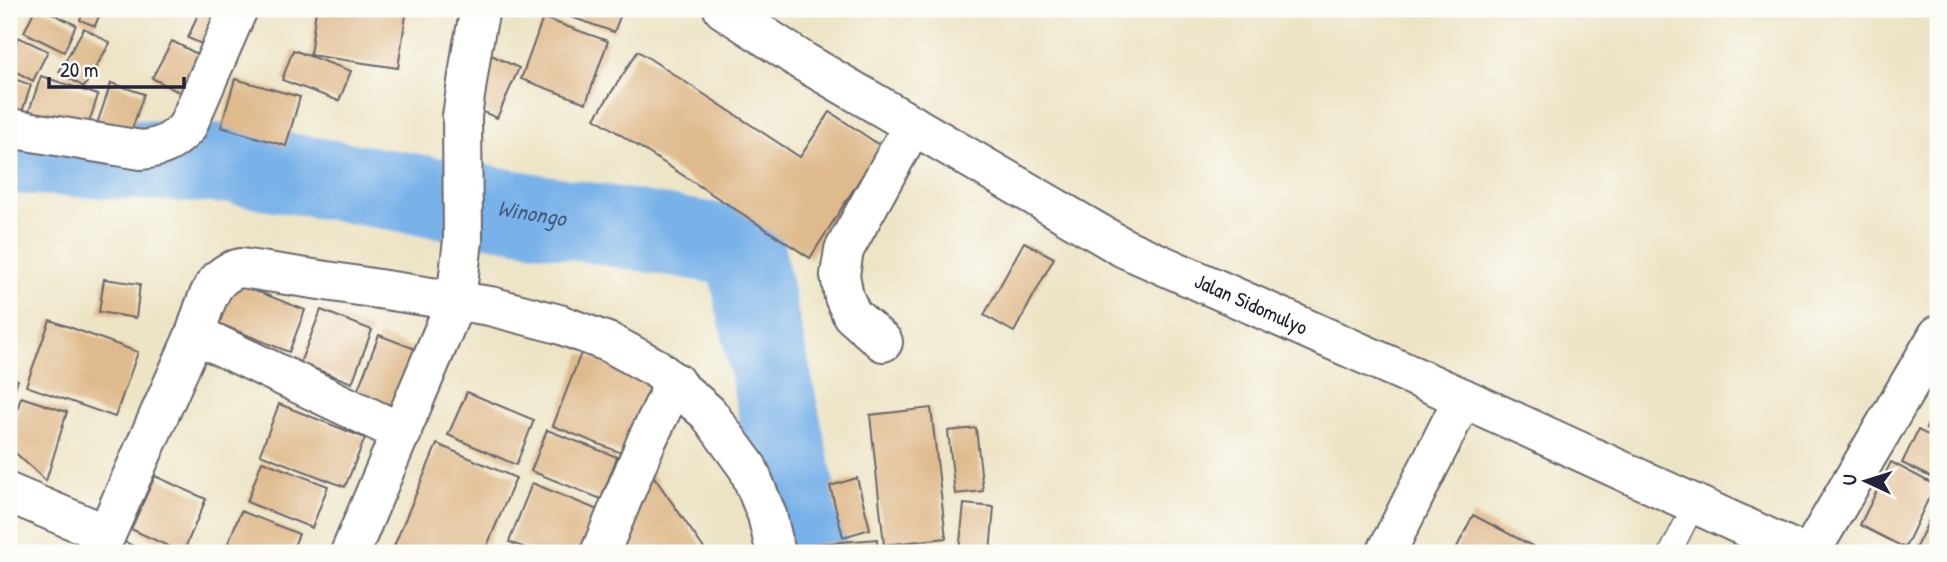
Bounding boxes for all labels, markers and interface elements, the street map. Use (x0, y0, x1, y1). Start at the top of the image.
scale bar (49, 46, 184, 90)
text: 20 m (60, 55, 98, 84)
water label: Winongo (495, 192, 570, 234)
street label: Jalan Sidomulyo (1190, 266, 1313, 342)
north arrow (1832, 447, 1902, 516)
text: U (1836, 473, 1862, 486)

